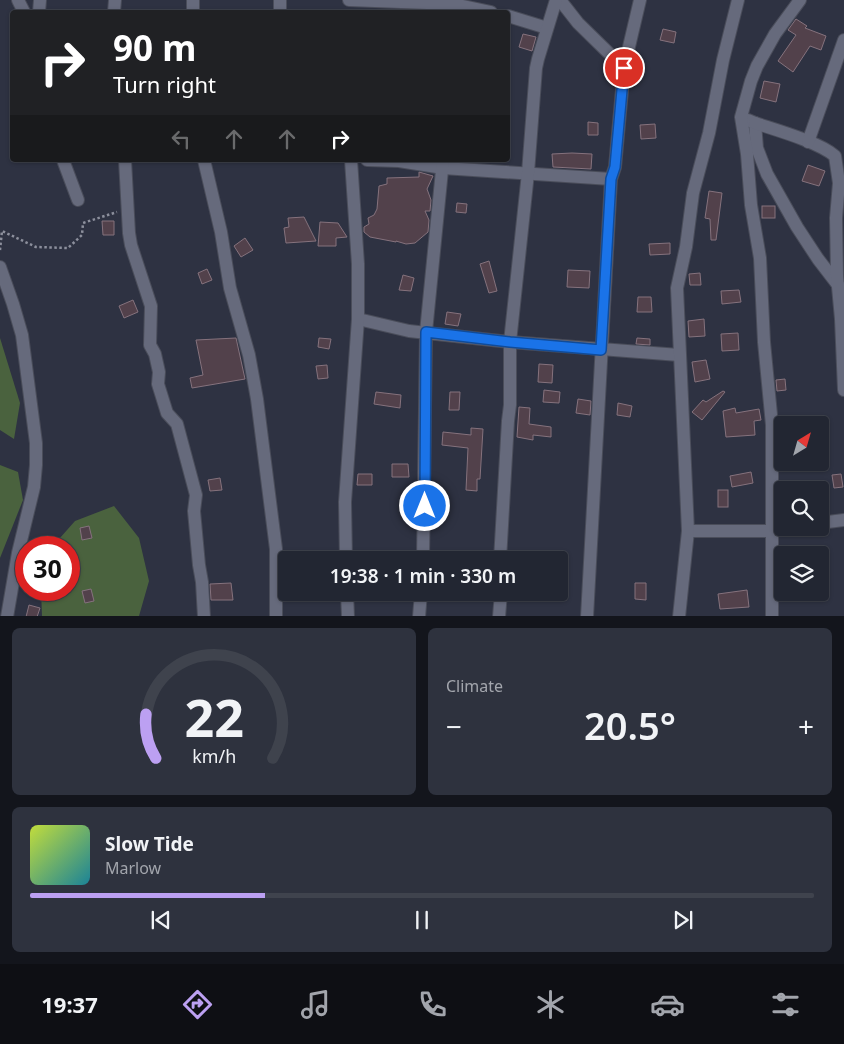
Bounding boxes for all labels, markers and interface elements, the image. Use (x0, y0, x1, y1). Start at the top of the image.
text: 90 m (113, 24, 196, 71)
icon: right (30, 30, 95, 95)
pin (603, 47, 645, 89)
icon: arrive (610, 54, 638, 82)
text: Turn right (113, 69, 216, 99)
icon: left (167, 125, 195, 153)
icon: ahead (220, 125, 248, 153)
icon: ahead (273, 125, 301, 153)
icon: right (326, 125, 354, 153)
north arrow (774, 416, 829, 471)
map controls (774, 416, 829, 601)
position arrow (398, 479, 450, 531)
button: search (774, 481, 829, 536)
speed limit sign: 30 (15, 536, 80, 601)
button: layers (774, 546, 829, 601)
text: 19:38 · 1 min · 330 m (330, 563, 516, 589)
text: Climate (446, 675, 503, 697)
text: 22 (184, 681, 244, 752)
text: 20.5° (584, 699, 676, 751)
text: − (446, 707, 462, 745)
text: + (798, 707, 814, 745)
text: km/h (192, 744, 236, 768)
text: Slow Tide (105, 831, 194, 857)
text: Marlow (105, 857, 161, 879)
icon: previous (147, 906, 175, 934)
icon: pause (408, 906, 436, 934)
icon: next (669, 906, 697, 934)
icon: directions (180, 987, 215, 1022)
icon: music (298, 987, 333, 1022)
icon: phone (415, 987, 450, 1022)
icon: climate (533, 987, 568, 1022)
icon: car (650, 987, 685, 1022)
icon: filters (768, 987, 803, 1022)
text: 19:37 (41, 989, 98, 1019)

